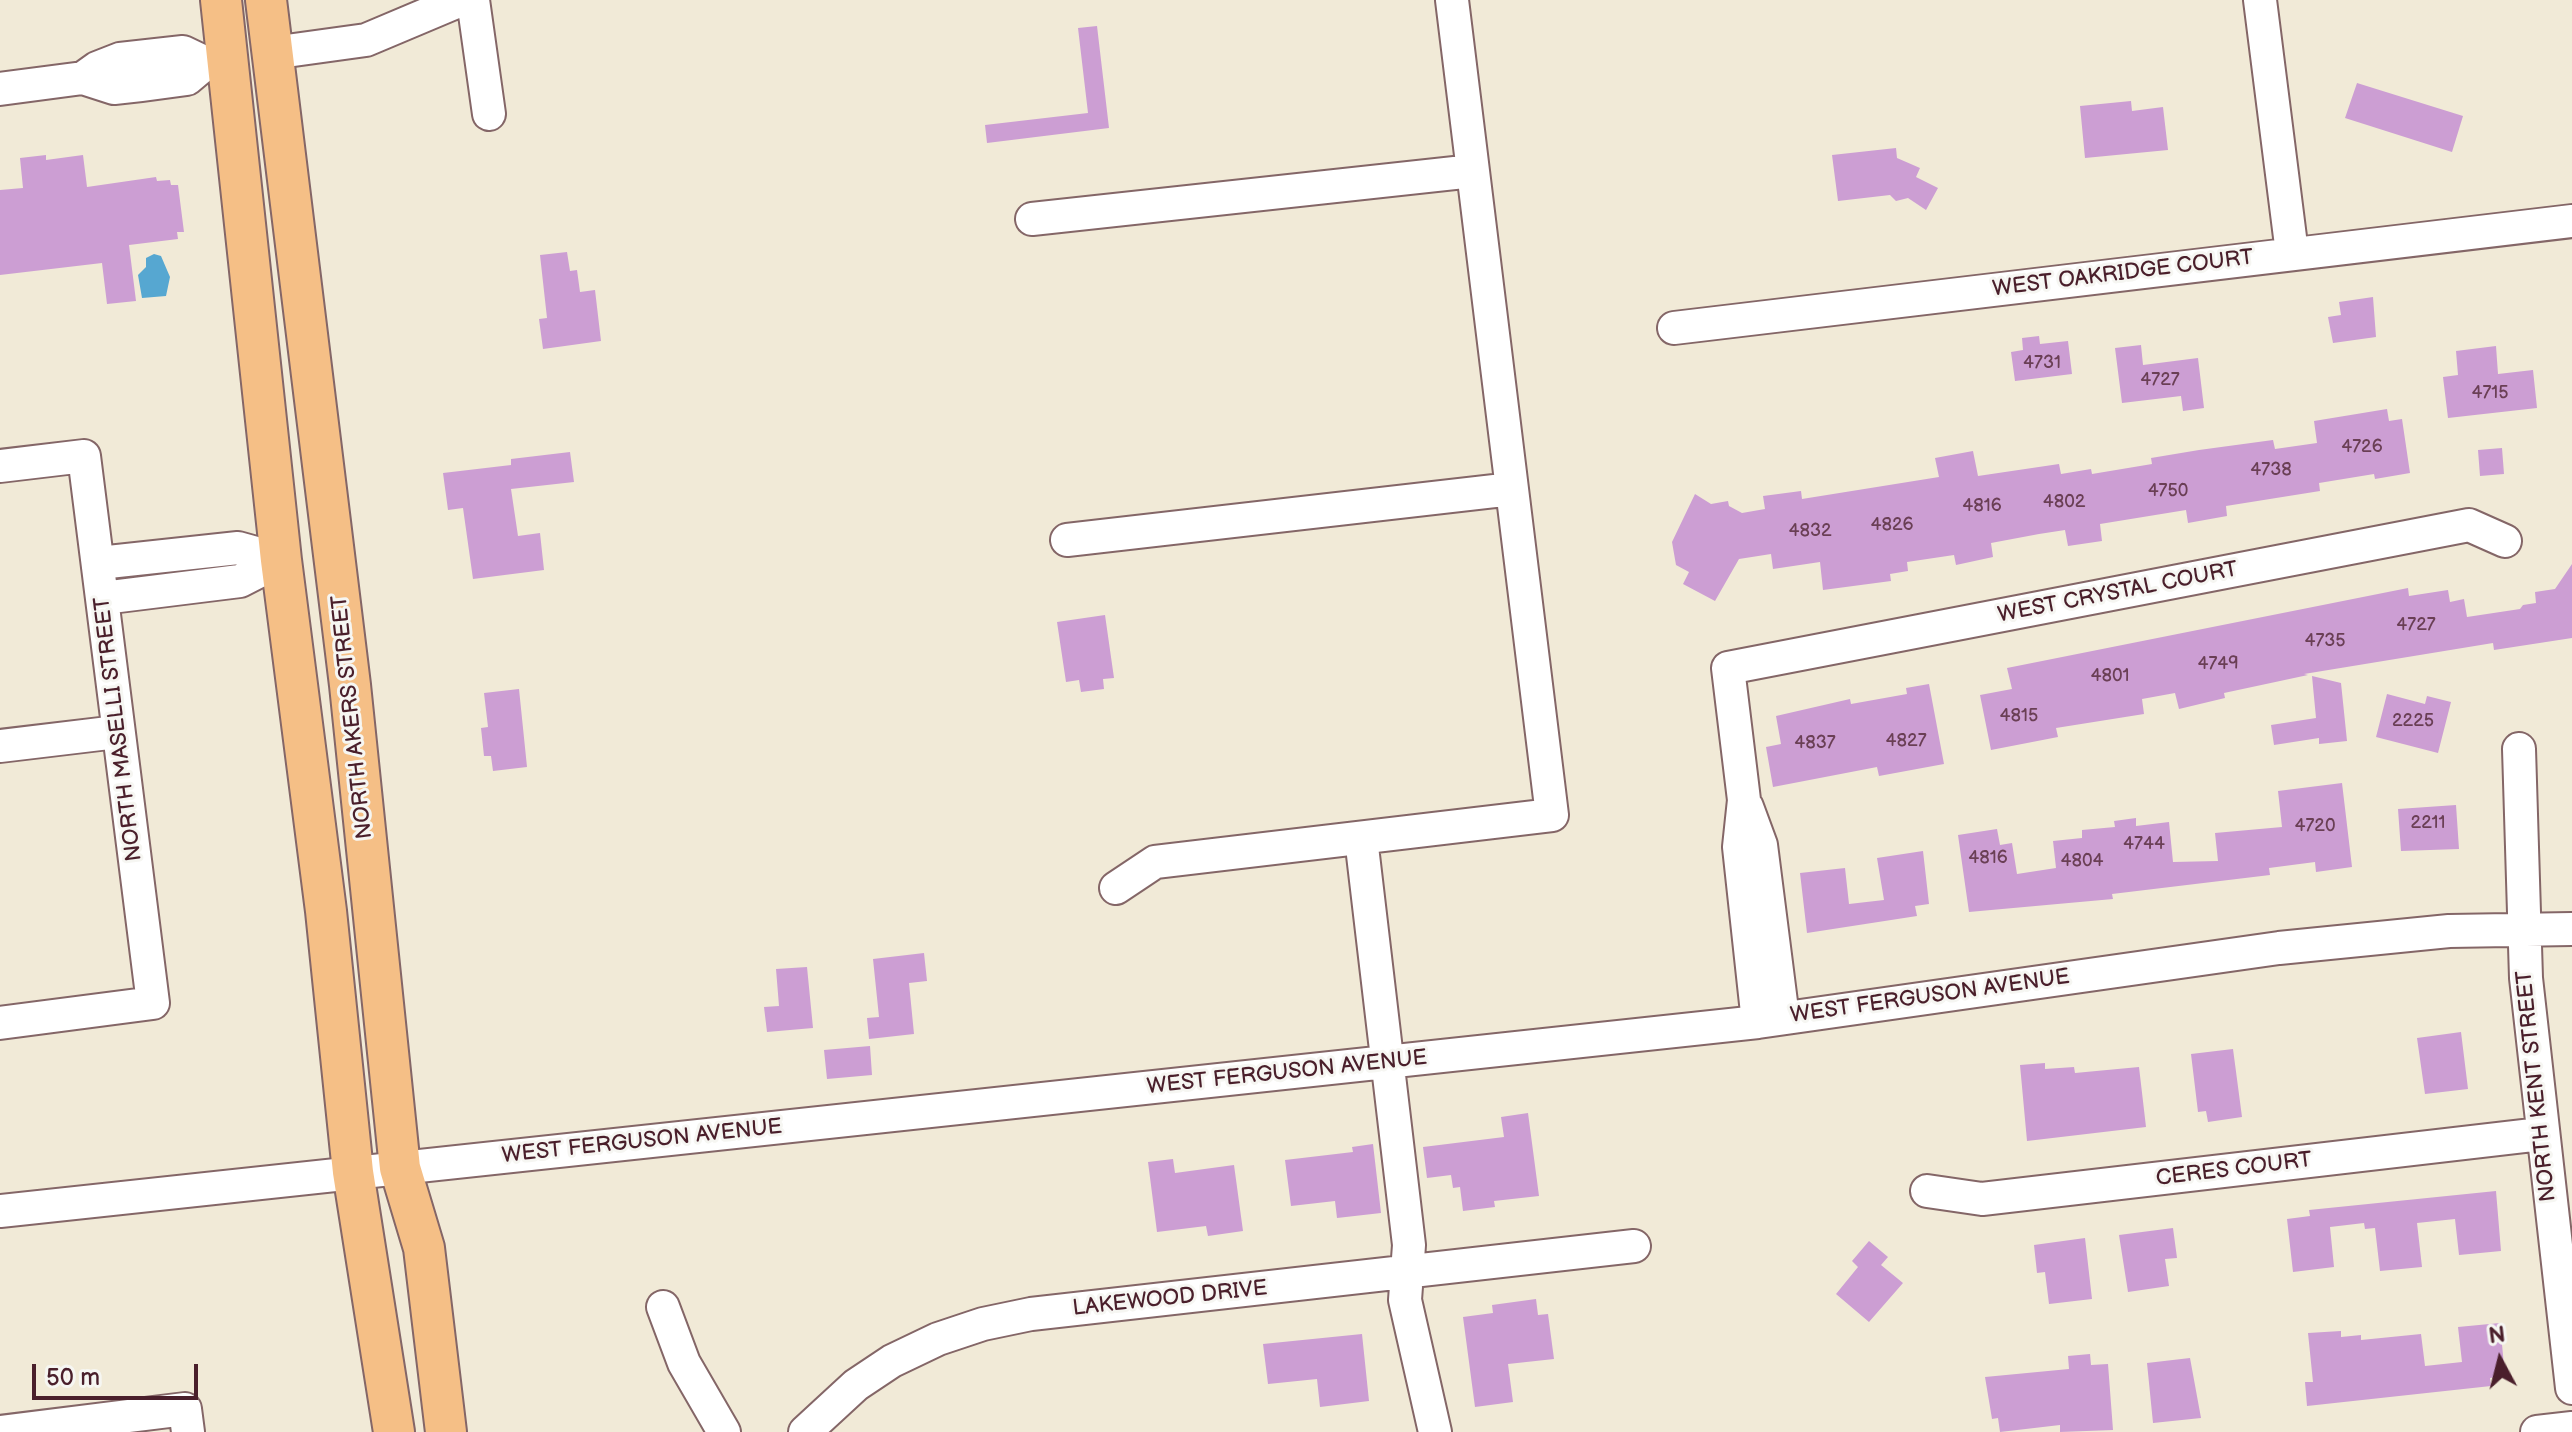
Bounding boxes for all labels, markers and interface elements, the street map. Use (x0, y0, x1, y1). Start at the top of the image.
street label: WEST OAKRIDGE COURT (1991, 245, 2255, 303)
house number: 4731 (2023, 352, 2061, 374)
house number: 4727 (2140, 369, 2180, 391)
house number: 4715 (2471, 382, 2509, 404)
house number: 4726 (2341, 436, 2383, 458)
house number: 4738 (2250, 459, 2292, 481)
house number: 4750 (2148, 480, 2188, 502)
house number: 4802 (2043, 491, 2085, 513)
house number: 4816 (1962, 495, 2002, 517)
house number: 4826 (1870, 514, 1914, 536)
house number: 4832 (1788, 520, 1832, 542)
street label: WEST CRYSTAL COURT (1996, 557, 2240, 629)
street label: NORTH AKERS STREET (327, 594, 379, 840)
street label: NORTH MASELLI STREET (90, 595, 148, 863)
house number: 4727 (2396, 614, 2436, 636)
house number: 4735 (2304, 630, 2346, 652)
house number: 4749 (2197, 653, 2239, 675)
house number: 4801 (2090, 665, 2130, 687)
house number: 4815 (2000, 705, 2038, 727)
house number: 2225 (2392, 710, 2434, 732)
house number: 4827 (1886, 730, 1926, 752)
house number: 4837 (1794, 732, 1836, 754)
house number: 2211 (2411, 812, 2445, 834)
house number: 4720 (2294, 815, 2336, 837)
house number: 4744 (2123, 833, 2165, 855)
house number: 4816 (1968, 847, 2008, 869)
house number: 4804 (2060, 850, 2104, 872)
street label: WEST FERGUSON AVENUE (1789, 964, 2071, 1030)
street label: NORTH KENT STREET (2512, 969, 2562, 1203)
street label: WEST FERGUSON AVENUE (1145, 1045, 1429, 1101)
street label: WEST FERGUSON AVENUE (500, 1114, 784, 1170)
street label: CERES COURT (2155, 1147, 2313, 1193)
street label: LAKEWOOD DRIVE (1071, 1276, 1269, 1322)
north arrow (2460, 1320, 2540, 1400)
text: N (2487, 1321, 2507, 1350)
scale bar (36, 1348, 202, 1398)
text: 50 m (46, 1363, 100, 1392)

